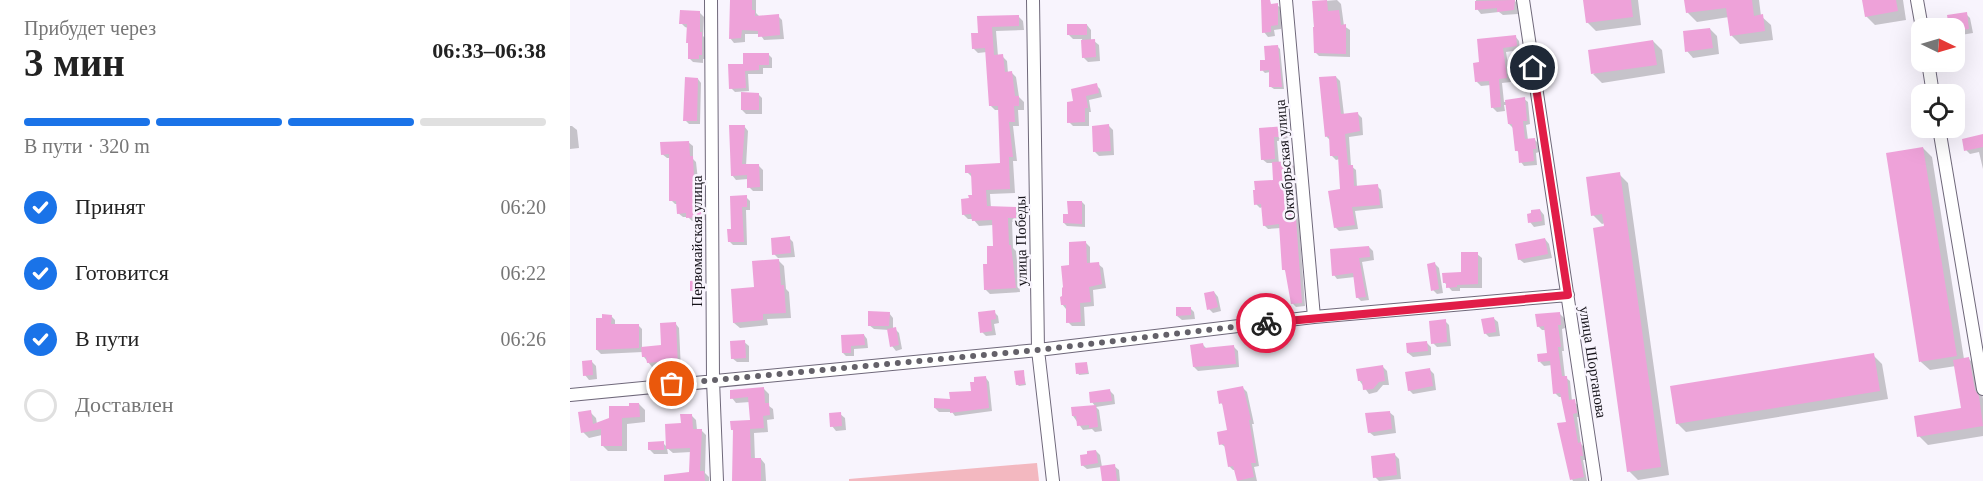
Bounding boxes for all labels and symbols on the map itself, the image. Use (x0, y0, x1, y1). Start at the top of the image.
north arrow (1911, 18, 1965, 72)
pin (1507, 42, 1558, 93)
street label: Октябрьская улица (1272, 99, 1298, 221)
street label: Первомайская улица (689, 175, 705, 307)
street label: улица Победы (1012, 196, 1030, 286)
courier (1236, 293, 1296, 353)
street label: улица Шортанова (1576, 305, 1610, 419)
pin (646, 358, 697, 409)

